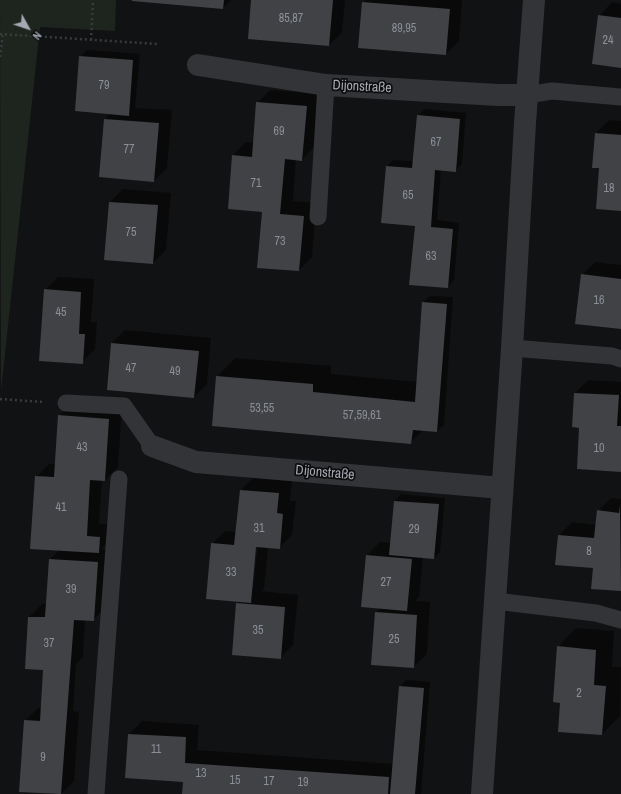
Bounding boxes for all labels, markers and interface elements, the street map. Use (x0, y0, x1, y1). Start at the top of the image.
north arrow (8, 8, 48, 48)
house number: 85,87 (279, 12, 303, 26)
house number: 89,95 (392, 22, 416, 36)
text: N (30, 29, 45, 43)
house number: 24 (603, 34, 613, 48)
street label: Dijonstraße (332, 77, 392, 97)
house number: 79 (99, 79, 109, 93)
house number: 69 (274, 125, 284, 139)
house number: 67 (431, 136, 441, 150)
house number: 77 (124, 143, 134, 157)
house number: 71 (251, 177, 261, 191)
house number: 18 (604, 182, 614, 196)
house number: 65 (403, 189, 413, 203)
house number: 75 (126, 226, 136, 240)
house number: 73 (275, 235, 285, 249)
house number: 63 (426, 250, 436, 264)
house number: 16 (594, 294, 604, 308)
house number: 45 (56, 306, 66, 320)
house number: 47 (126, 362, 136, 376)
house number: 49 (170, 365, 180, 379)
house number: 53,55 (250, 402, 274, 416)
house number: 57,59,61 (343, 409, 381, 423)
house number: 43 (77, 441, 87, 455)
house number: 10 (594, 442, 604, 456)
street label: Dijonstraße (295, 462, 355, 484)
house number: 41 (56, 501, 66, 515)
house number: 31 (254, 522, 264, 536)
house number: 29 (409, 523, 419, 537)
house number: 8 (586, 545, 592, 559)
house number: 33 (226, 566, 236, 580)
house number: 27 (381, 576, 391, 590)
house number: 39 (66, 583, 76, 597)
house number: 35 (253, 624, 263, 638)
house number: 25 (389, 633, 399, 647)
house number: 37 (44, 637, 54, 651)
house number: 2 (576, 687, 582, 701)
house number: 11 (151, 743, 161, 757)
house number: 9 (40, 751, 46, 765)
house number: 13 (196, 767, 206, 781)
house number: 15 (230, 774, 240, 788)
house number: 17 (264, 775, 274, 789)
house number: 19 (298, 776, 308, 790)

